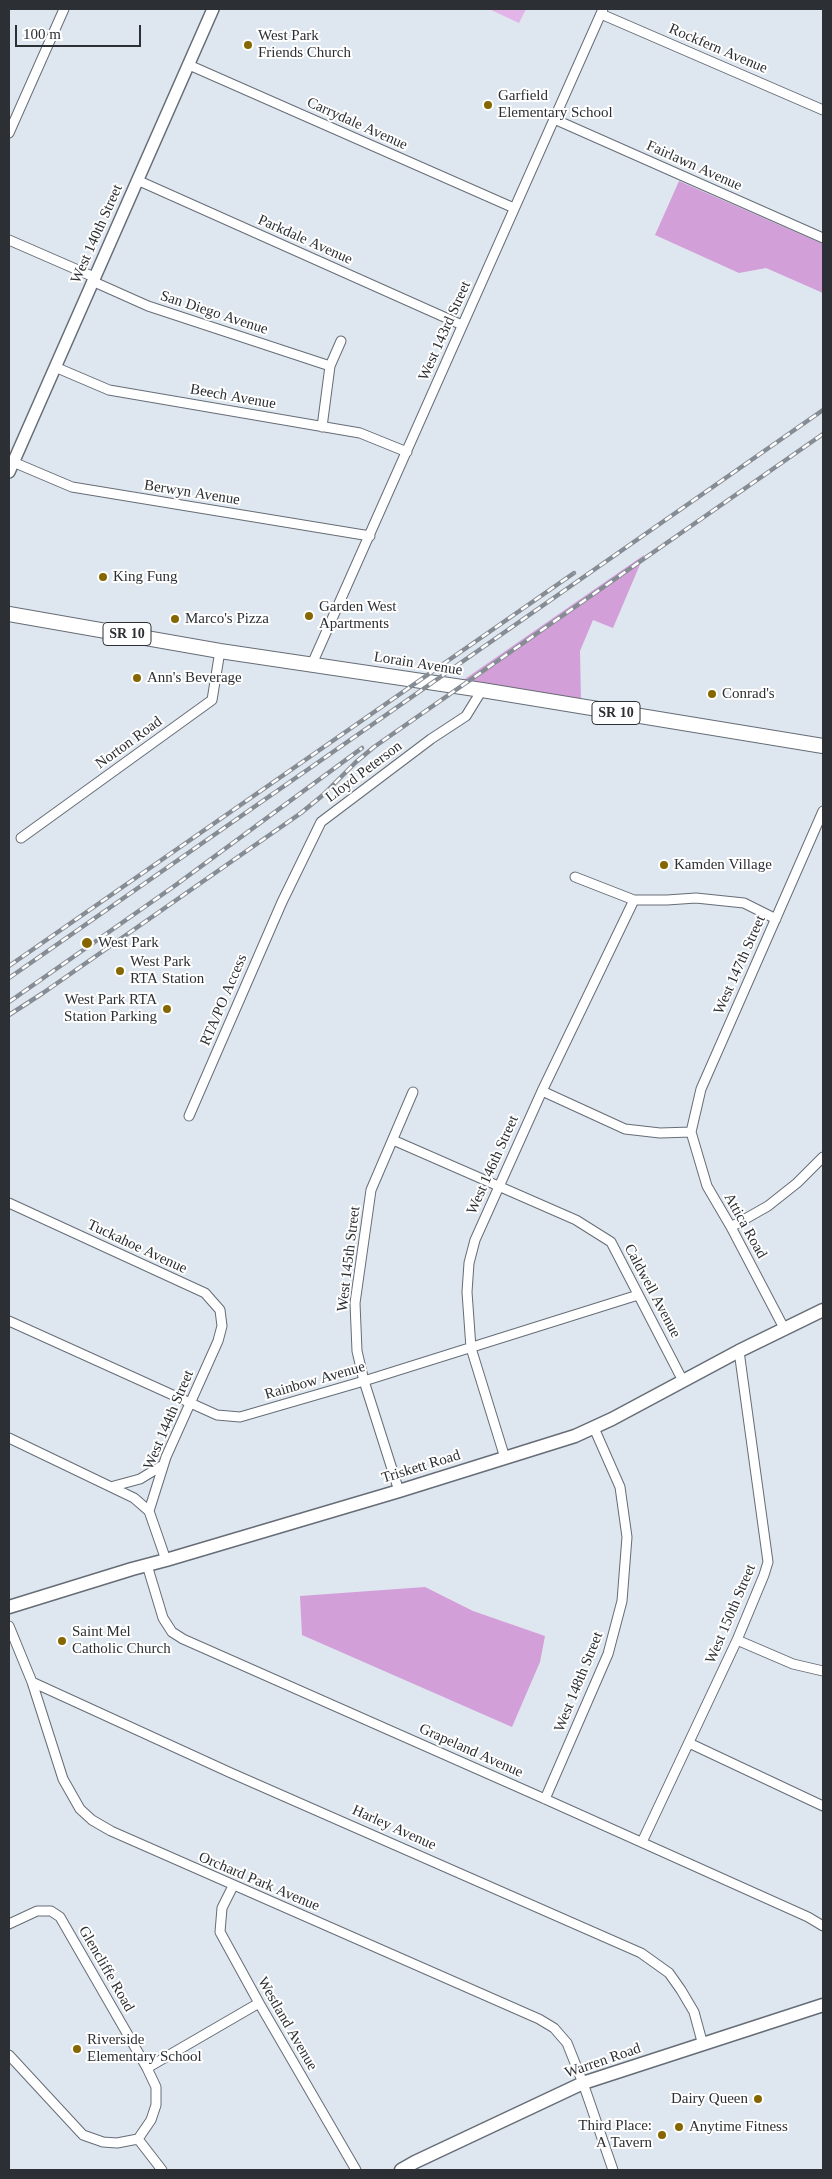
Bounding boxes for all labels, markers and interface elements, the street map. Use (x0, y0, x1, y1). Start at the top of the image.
scale bar (18, 15, 144, 47)
street label: Rockfern Avenue (666, 20, 770, 78)
text: 100 m (23, 26, 61, 42)
place label: West Park Friends Church (258, 27, 351, 62)
marker: West Park Friends Church (242, 39, 254, 51)
place label: Garfield Elementary School (498, 87, 613, 122)
street label: Carrydale Avenue (304, 94, 410, 154)
marker: Garfield Elementary School (482, 99, 494, 111)
street label: Fairlawn Avenue (643, 137, 745, 195)
street label: West 140th Street (67, 182, 127, 286)
street label: Parkdale Avenue (255, 211, 355, 269)
street label: West 143rd Street (415, 278, 475, 384)
street label: San Diego Avenue (158, 287, 270, 339)
street label: Beech Avenue (189, 381, 277, 413)
street label: Berwyn Avenue (143, 477, 241, 509)
place label: King Fung (113, 568, 178, 586)
marker: King Fung (97, 571, 109, 583)
place label: Garden West Apartments (319, 598, 397, 633)
place label: Marco's Pizza (185, 610, 269, 628)
marker: Garden West Apartments (303, 610, 315, 622)
marker: Marco's Pizza (169, 613, 181, 625)
road number: SR 10 (103, 622, 151, 646)
street label: Lorain Avenue (373, 648, 463, 680)
place label: Ann's Beverage (147, 669, 242, 687)
marker: Ann's Beverage (131, 672, 143, 684)
place label: Conrad's (722, 685, 775, 703)
marker: Conrad's (706, 688, 718, 700)
road number: SR 10 (592, 701, 640, 724)
street label: Norton Road (92, 713, 166, 773)
street label: Lloyd Peterson (322, 737, 406, 807)
place label: Kamden Village (674, 856, 772, 874)
marker: Kamden Village (658, 859, 670, 871)
street label: West 147th Street (710, 913, 770, 1017)
place label: West Park (98, 934, 159, 952)
marker: West Park (80, 936, 94, 950)
street label: RTA/PO Access (197, 952, 251, 1048)
place label: West Park RTA Station (130, 953, 204, 988)
marker: West Park RTA Station (114, 965, 126, 977)
place label: West Park RTA Station Parking (64, 991, 157, 1026)
marker: West Park RTA Station Parking (161, 1003, 173, 1015)
street label: West 146th Street (463, 1113, 523, 1217)
street label: Attica Road (720, 1190, 770, 1262)
street label: West 145th Street (334, 1205, 364, 1313)
street label: Tuckahoe Avenue (84, 1216, 190, 1278)
street label: Caldwell Avenue (620, 1241, 684, 1341)
street label: Rainbow Avenue (263, 1358, 367, 1404)
street label: West 144th Street (140, 1368, 198, 1472)
street label: Triskett Road (379, 1446, 463, 1488)
street label: West 150th Street (702, 1562, 760, 1666)
place label: Saint Mel Catholic Church (72, 1623, 171, 1658)
street label: West 148th Street (551, 1629, 607, 1735)
marker: Saint Mel Catholic Church (56, 1635, 68, 1647)
street label: Grapeland Avenue (416, 1720, 526, 1782)
street label: Harley Avenue (349, 1801, 439, 1855)
street label: Orchard Park Avenue (196, 1848, 322, 1916)
street label: Glencliffe Road (74, 1923, 138, 2015)
street label: Westland Avenue (253, 1974, 321, 2074)
place label: Riverside Elementary School (87, 2031, 202, 2066)
street label: Warren Road (563, 2040, 643, 2082)
marker: Riverside Elementary School (71, 2043, 83, 2055)
place label: Dairy Queen (671, 2090, 748, 2108)
marker: Dairy Queen (752, 2093, 764, 2105)
place label: Third Place: A Tavern (578, 2117, 652, 2152)
place label: Anytime Fitness (689, 2118, 788, 2136)
marker: Anytime Fitness (673, 2121, 685, 2133)
marker: Third Place: A Tavern (656, 2129, 668, 2141)

